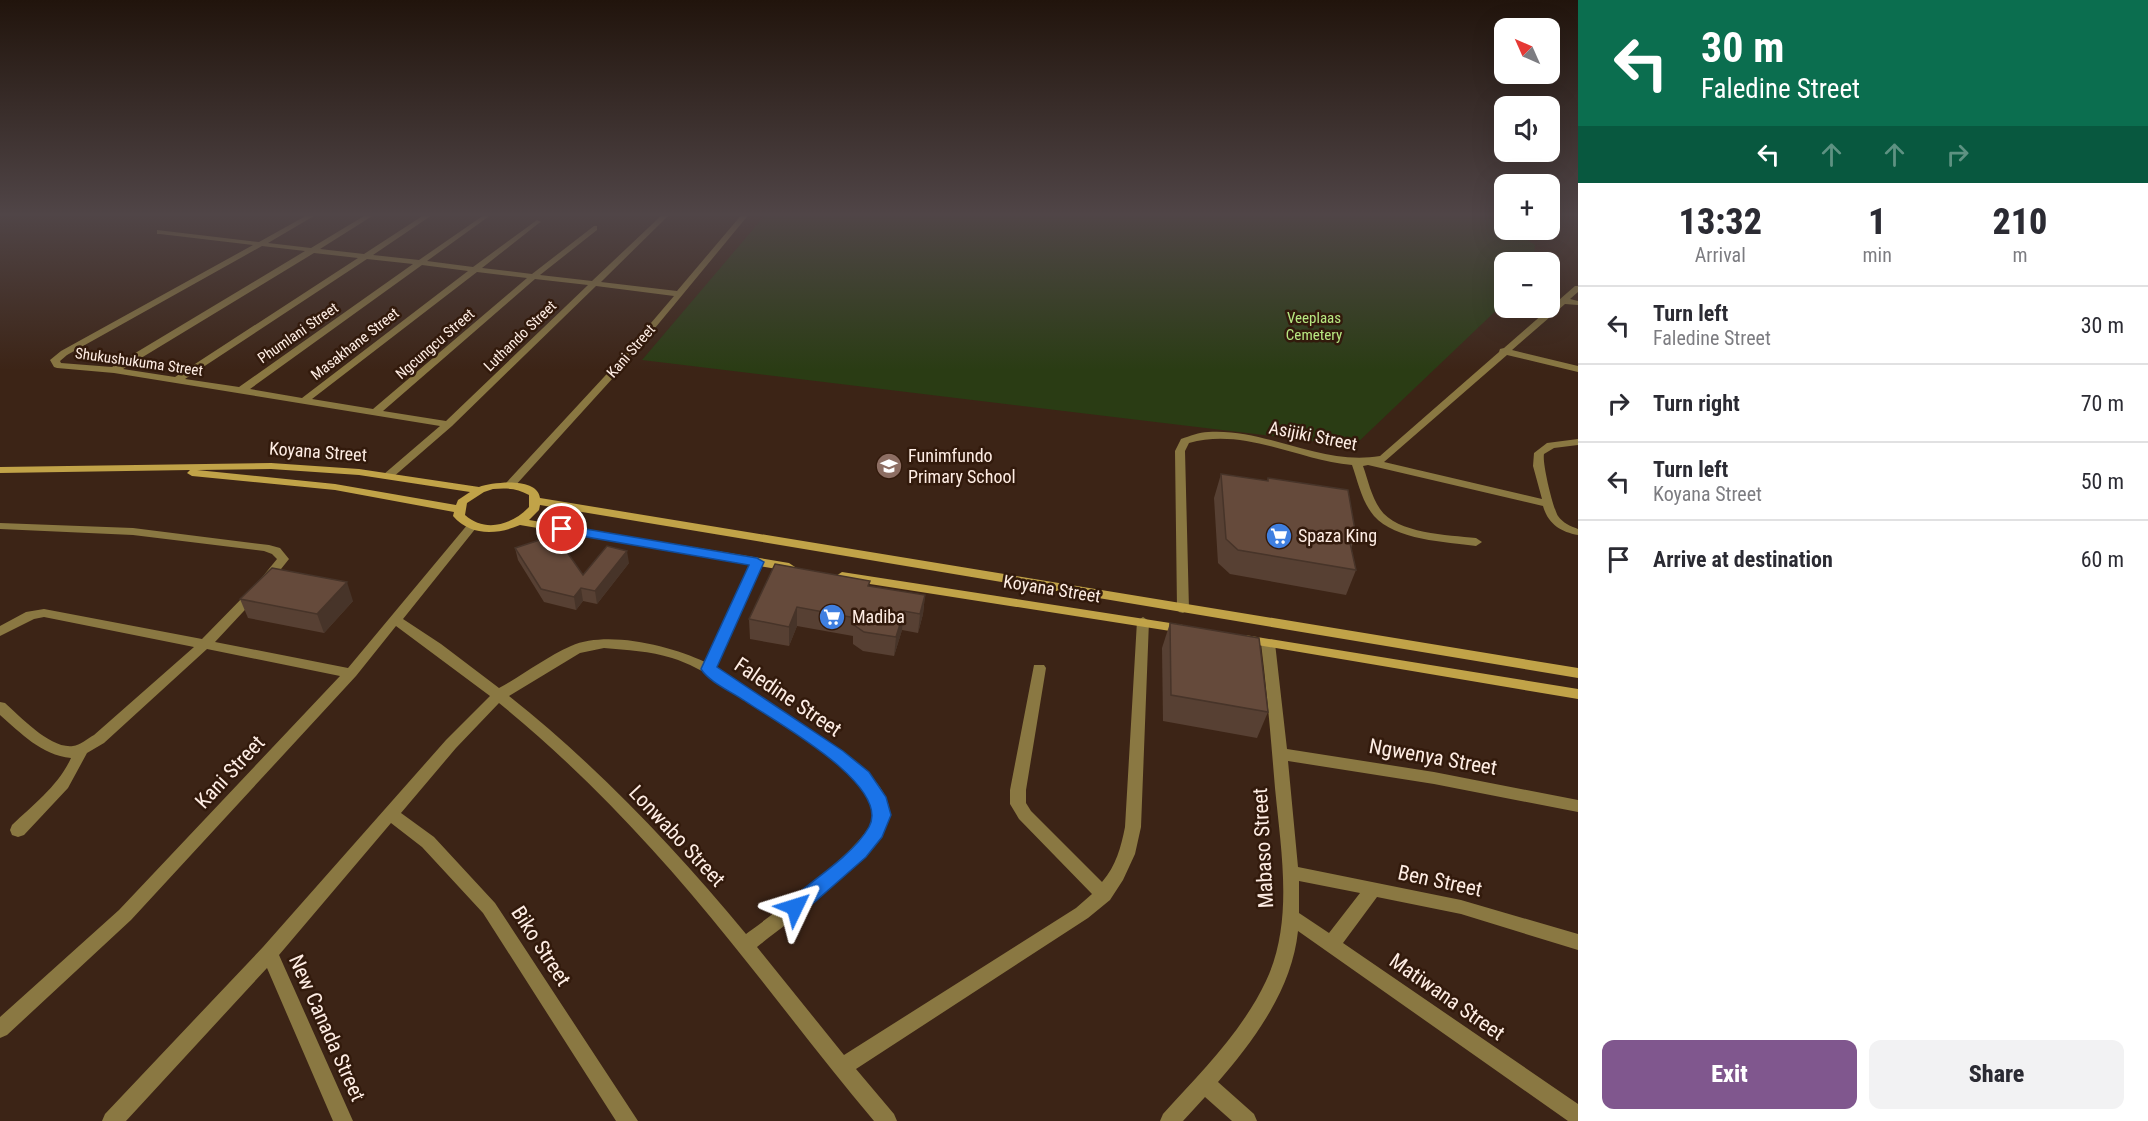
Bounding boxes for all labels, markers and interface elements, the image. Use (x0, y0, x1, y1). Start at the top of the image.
north arrow (1494, 18, 1560, 84)
map controls (1494, 18, 1560, 318)
text: 30 m (1701, 23, 1784, 72)
icon: left (1602, 24, 1680, 102)
text: Faledine Street (1701, 73, 1860, 105)
button: sound (1494, 96, 1560, 162)
icon: left (1752, 138, 1785, 171)
icon: ahead (1815, 138, 1848, 171)
icon: ahead (1878, 138, 1911, 171)
icon: right (1941, 138, 1974, 171)
button: + (1494, 174, 1560, 240)
text: 13:32 (1679, 201, 1762, 243)
text: 1 (1868, 201, 1886, 243)
text: 210 (1992, 201, 2047, 243)
text: Arrival (1695, 243, 1746, 267)
text: min (1863, 243, 1892, 267)
text: m (2012, 243, 2027, 267)
button: − (1494, 252, 1560, 318)
street label: Luthando Street (480, 297, 560, 375)
street label: Phumlani Street (254, 299, 342, 367)
text: Turn left (1653, 301, 1728, 326)
street label: Masakhane Street (307, 304, 403, 384)
street label: Ngcungcu Street (392, 305, 478, 383)
park label: Veeplaas Cemetery (1286, 309, 1342, 344)
icon: left (1602, 309, 1635, 342)
text: 30 m (2081, 313, 2124, 338)
street label: Kani Street (603, 321, 659, 381)
text: Faledine Street (1653, 326, 1771, 350)
street label: Shukushukuma Street (74, 344, 204, 380)
icon: right (1602, 387, 1635, 420)
text: Turn right (1653, 391, 1740, 416)
text: 70 m (2081, 391, 2124, 416)
street label: Asijiki Street (1267, 417, 1359, 454)
street label: Koyana Street (268, 438, 368, 465)
place label: Funimfundo Primary School (908, 445, 1016, 487)
school or university icon: Funimfundo Primary School (874, 451, 904, 481)
text: Turn left (1653, 457, 1728, 482)
icon: left (1602, 465, 1635, 498)
text: 50 m (2081, 469, 2124, 494)
text: Koyana Street (1653, 482, 1762, 506)
pin (536, 503, 587, 554)
icon: arrive (545, 512, 578, 545)
supermarket icon: Spaza King (1264, 521, 1294, 551)
place label: Spaza King (1298, 525, 1377, 546)
icon: arrive (1602, 543, 1635, 576)
text: Arrive at destination (1653, 547, 1833, 572)
text: 60 m (2081, 547, 2124, 572)
street label: Koyana Street (1002, 570, 1102, 607)
supermarket icon: Madiba (817, 602, 847, 632)
place label: Madiba (852, 606, 905, 627)
street label: Faledine Street (730, 652, 846, 742)
street label: Kani Street (190, 731, 270, 813)
street label: Ngwenya Street (1367, 734, 1499, 780)
street label: Lonwabo Street (624, 781, 730, 891)
street label: Mabaso Street (1248, 787, 1278, 909)
street label: Ben Street (1396, 860, 1484, 902)
position arrow (763, 875, 827, 939)
street label: Biko Street (506, 902, 576, 990)
street label: Matiwana Street (1385, 948, 1509, 1046)
street label: New Canada Street (284, 951, 370, 1105)
button: Exit (1602, 1040, 1857, 1109)
button: Share (1869, 1040, 2124, 1109)

